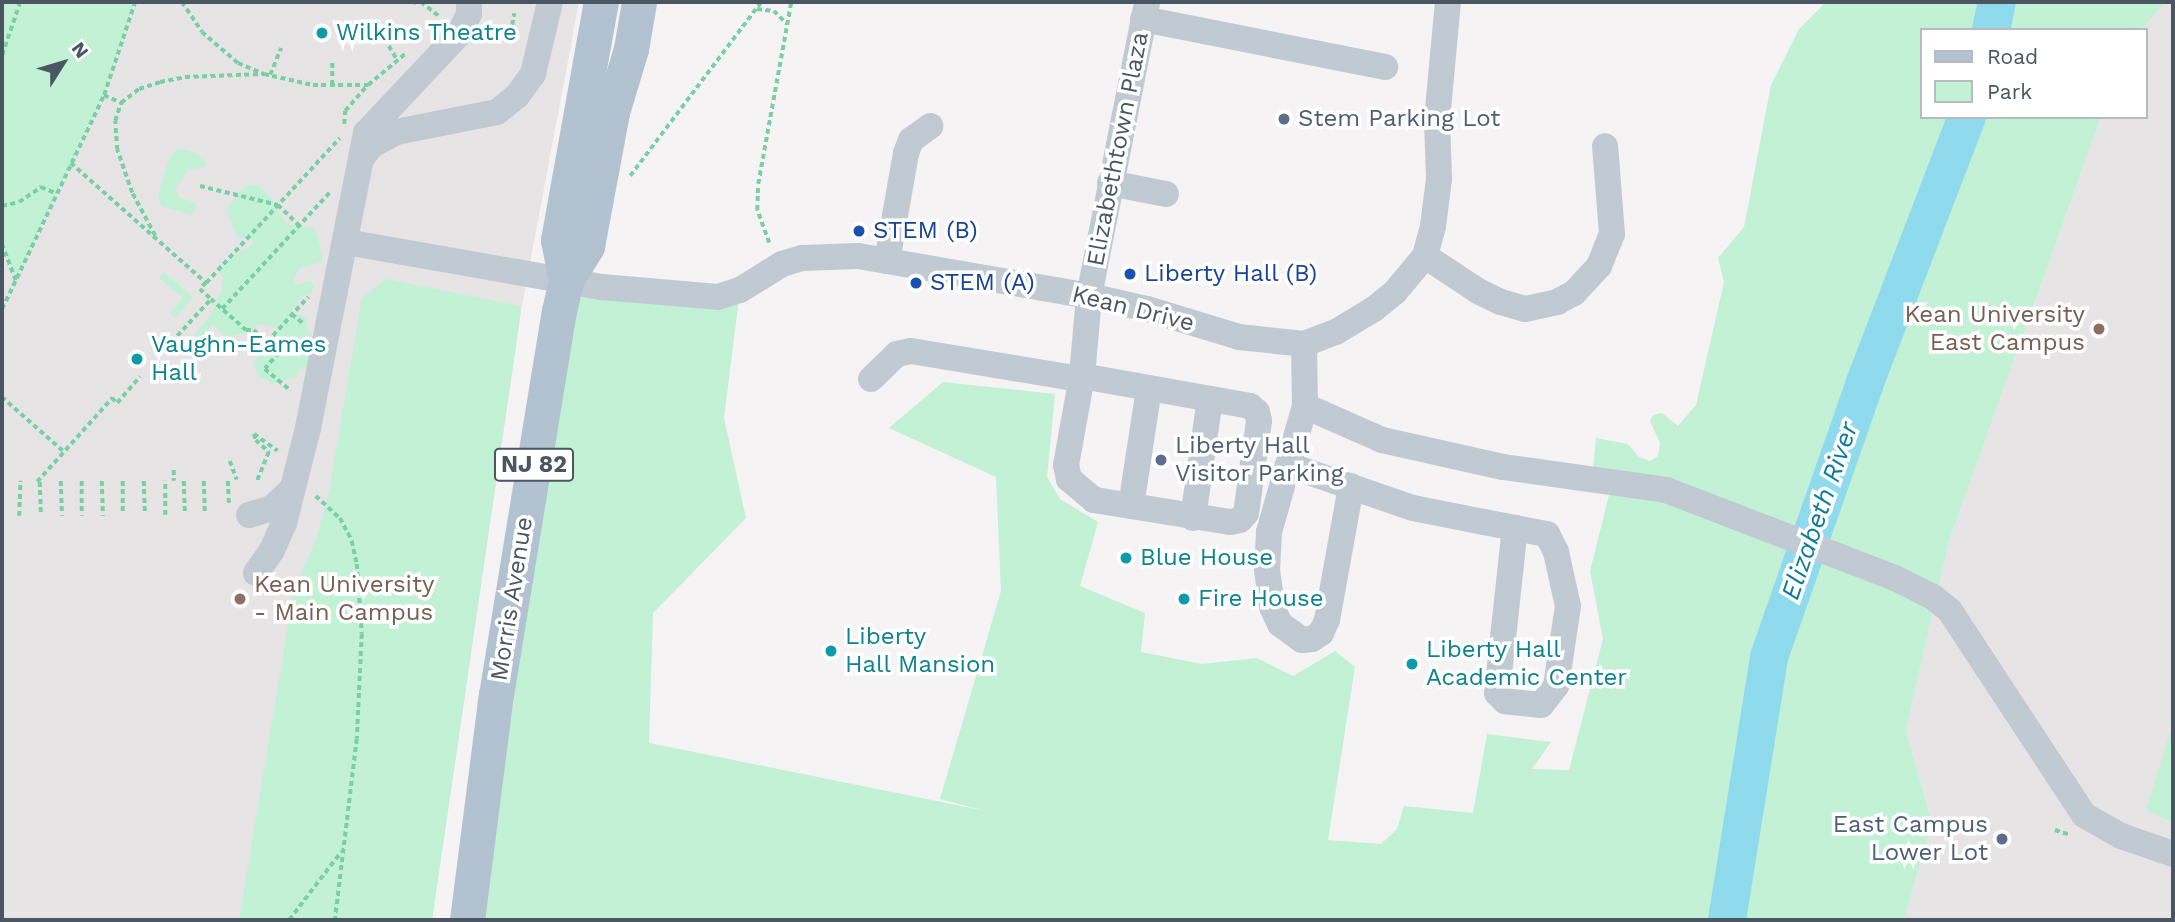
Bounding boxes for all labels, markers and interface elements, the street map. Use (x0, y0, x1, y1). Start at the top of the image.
place label: Wilkins Theatre (336, 19, 518, 47)
marker: Wilkins Theatre (314, 25, 330, 41)
north arrow (28, 28, 98, 98)
legend (1920, 28, 2147, 119)
street label: Elizabethtown Plaza (1081, 30, 1155, 268)
text: N (67, 38, 94, 63)
text: Road (1987, 44, 2038, 69)
text: Park (1987, 79, 2032, 104)
place label: Stem Parking Lot (1298, 105, 1500, 133)
marker: Stem Parking Lot (1276, 111, 1292, 127)
place label: STEM (B) (873, 217, 978, 245)
marker: STEM (B) (851, 223, 867, 239)
place label: Liberty Hall (B) (1144, 260, 1319, 288)
marker: Liberty Hall (B) (1122, 266, 1138, 282)
place label: STEM (A) (930, 269, 1035, 297)
marker: STEM (A) (908, 275, 924, 291)
street label: Kean Drive (1069, 280, 1197, 338)
place label: Kean University East Campus (1905, 301, 2085, 357)
marker: Kean University East Campus (2091, 321, 2107, 337)
place label: Vaughn-Eames Hall (151, 331, 326, 387)
marker: Vaughn-Eames Hall (129, 351, 145, 367)
water label: Elizabeth River (1775, 418, 1865, 604)
place label: Liberty Hall Visitor Parking (1175, 432, 1344, 488)
road number: NJ 82 (494, 446, 574, 485)
marker: Liberty Hall Visitor Parking (1153, 452, 1169, 468)
street label: Morris Avenue (485, 515, 539, 683)
place label: Blue House (1140, 544, 1273, 572)
marker: Blue House (1118, 550, 1134, 566)
place label: Kean University - Main Campus (254, 571, 434, 627)
place label: Fire House (1198, 585, 1324, 613)
marker: Kean University - Main Campus (232, 591, 248, 607)
marker: Fire House (1176, 591, 1192, 607)
place label: Liberty Hall Mansion (845, 623, 996, 679)
place label: Liberty Hall Academic Center (1426, 636, 1627, 692)
marker: Liberty Hall Mansion (823, 643, 839, 659)
marker: Liberty Hall Academic Center (1404, 656, 1420, 672)
place label: East Campus Lower Lot (1833, 811, 1988, 867)
marker: East Campus Lower Lot (1994, 831, 2010, 847)

